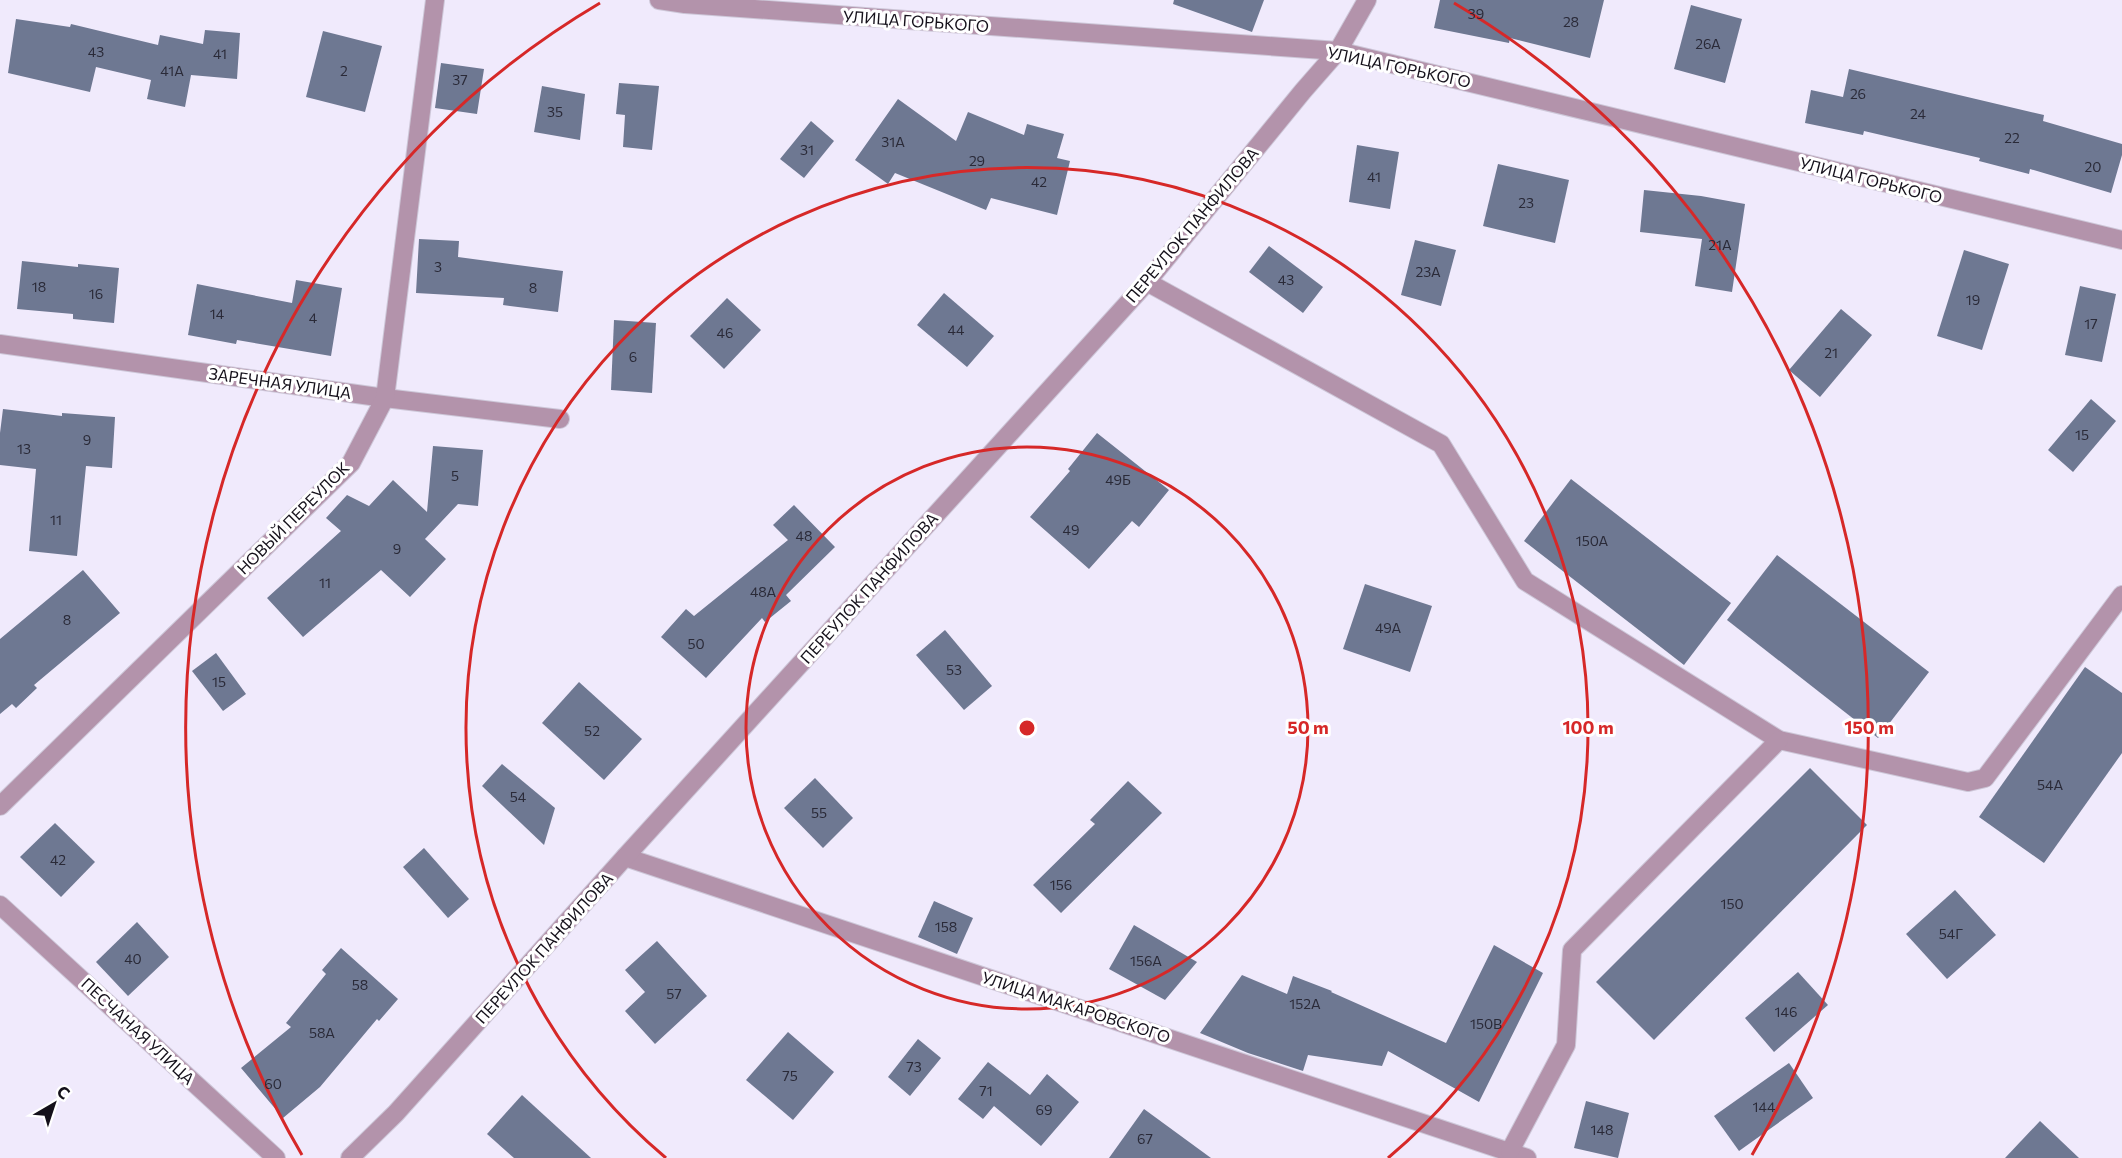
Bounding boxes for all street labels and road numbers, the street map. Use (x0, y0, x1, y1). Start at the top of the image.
street label: УЛИЦА ГОРЬКОГО (842, 6, 990, 35)
street label: УЛИЦА ГОРЬКОГО (1326, 42, 1473, 91)
street label: ПЕРЕУЛОК ПАНФИЛОВА (1121, 143, 1262, 306)
street label: УЛИЦА ГОРЬКОГО (1798, 153, 1944, 206)
street label: ЗАРЕЧНАЯ УЛИЦА (207, 363, 353, 402)
street label: НОВЫЙ ПЕРЕУЛОК (233, 457, 353, 578)
street label: ПЕРЕУЛОК ПАНФИЛОВА (796, 508, 941, 667)
street label: ПЕРЕУЛОК ПАНФИЛОВА (471, 868, 616, 1027)
street label: УЛИЦА МАКАРОВСКОГО (979, 967, 1173, 1046)
street label: ПЕСЧАНАЯ УЛИЦА (78, 973, 199, 1088)

